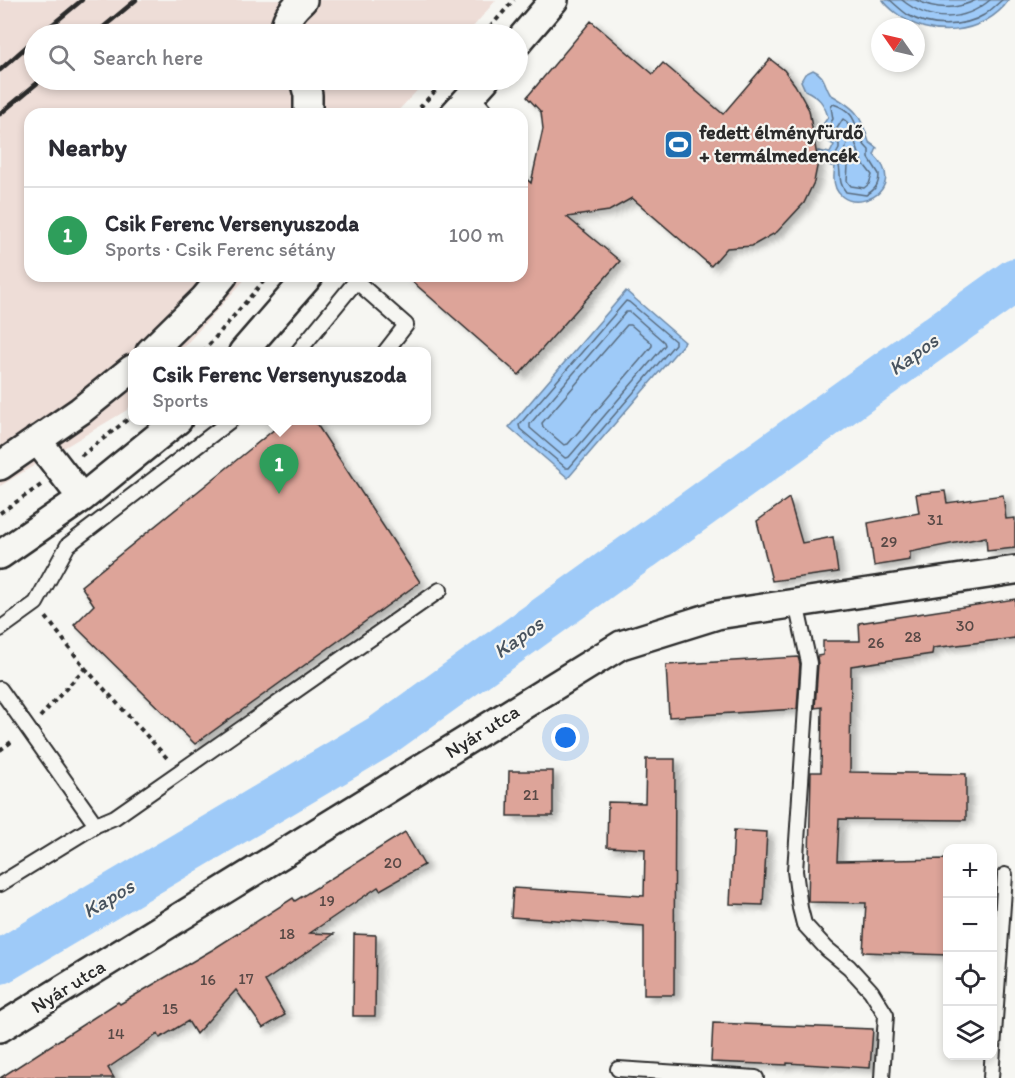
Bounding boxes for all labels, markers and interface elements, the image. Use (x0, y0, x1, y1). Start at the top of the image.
north arrow (871, 18, 925, 72)
search box (24, 24, 528, 90)
icon: search (45, 41, 78, 74)
text: Search here (93, 44, 203, 71)
place label: fedett élményfürdő + termálmedencék (699, 120, 864, 167)
sports icon: fedett élményfürdő + termálmedencék (662, 128, 694, 160)
text: Nearby (48, 131, 127, 163)
text: Csik Ferenc Versenyuszoda (105, 210, 359, 237)
text: 1 (63, 223, 72, 247)
text: 100 m (449, 223, 504, 247)
text: Sports · Csik Ferenc sétány (105, 237, 335, 261)
water label: Kapos (883, 327, 944, 380)
popup (128, 347, 431, 425)
text: Csik Ferenc Versenyuszoda (152, 361, 407, 388)
text: Sports (152, 388, 209, 412)
pin: 1 (260, 444, 298, 494)
house number: 31 (927, 510, 944, 529)
house number: 29 (881, 532, 897, 551)
water label: Kapos (488, 610, 549, 663)
house number: 30 (956, 616, 974, 635)
house number: 28 (904, 627, 922, 646)
house number: 26 (868, 633, 884, 652)
street label: Nyár utca (440, 699, 524, 763)
your location (551, 723, 580, 752)
house number: 21 (523, 785, 539, 804)
map controls (943, 844, 997, 1060)
button: + (943, 844, 997, 898)
house number: 20 (384, 853, 402, 872)
water label: Kapos (78, 872, 140, 923)
house number: 19 (319, 891, 335, 910)
button: − (943, 898, 997, 952)
house number: 18 (279, 924, 295, 943)
button: locate (943, 952, 997, 1006)
street label: Nyár utca (26, 954, 110, 1018)
house number: 17 (238, 969, 254, 988)
house number: 16 (200, 970, 216, 989)
house number: 15 (162, 999, 178, 1018)
button: layers (943, 1006, 997, 1060)
house number: 14 (107, 1024, 125, 1043)

